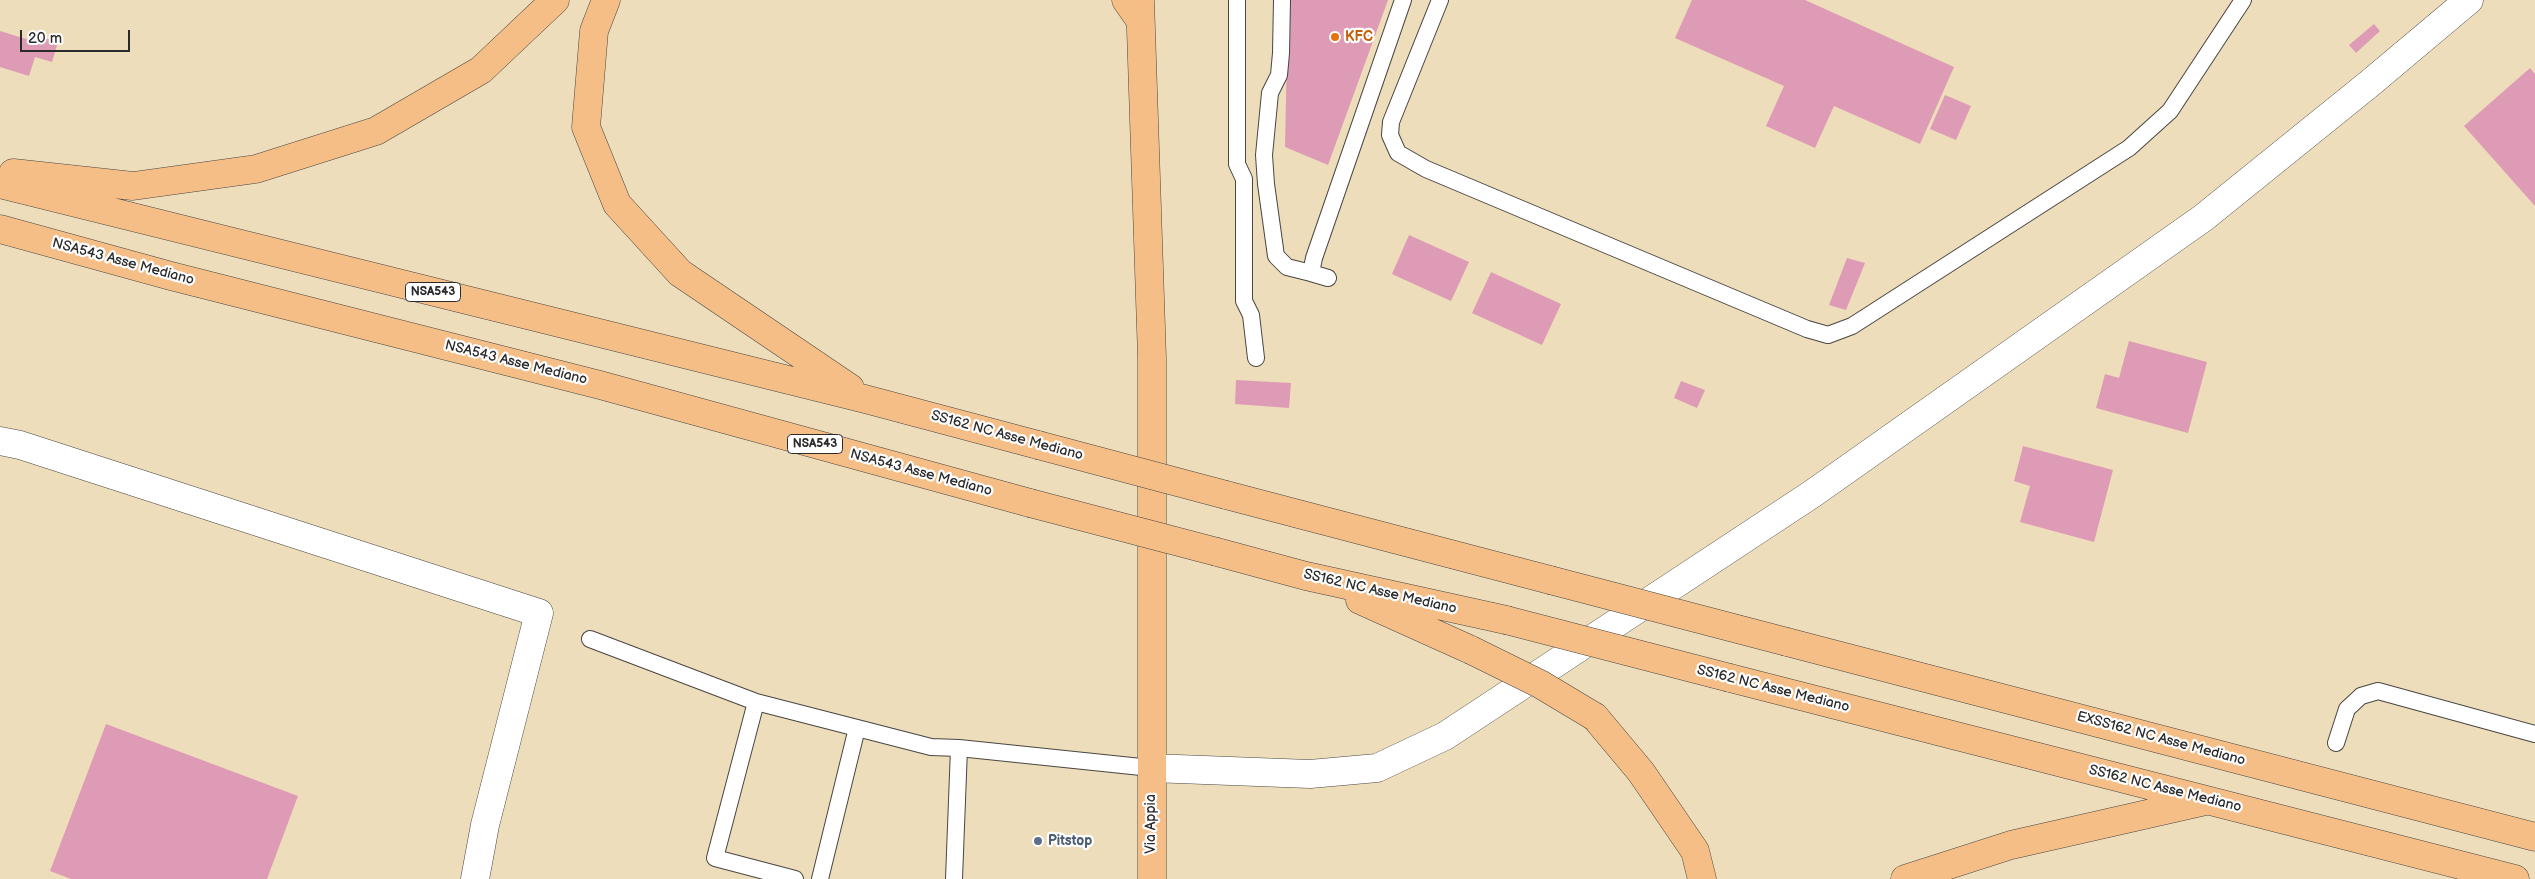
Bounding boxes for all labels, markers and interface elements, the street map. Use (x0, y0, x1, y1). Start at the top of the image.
scale bar (22, 20, 132, 52)
text: 20 m (28, 29, 62, 48)
place label: KFC (1345, 29, 1373, 45)
marker: KFC (1329, 31, 1341, 43)
street label: NSA543 Asse Mediano (50, 235, 196, 289)
road number: NSA543 (406, 282, 460, 302)
street label: NSA543 Asse Mediano (443, 337, 589, 389)
street label: SS162 NC Asse Mediano (929, 408, 1085, 464)
road number: NSA543 (788, 434, 842, 454)
street label: NSA543 Asse Mediano (848, 446, 994, 500)
street label: SS162 NC Asse Mediano (1302, 566, 1458, 618)
street label: SS162 NC Asse Mediano (1695, 662, 1851, 716)
street label: EXSS162 NC Asse Mediano (2075, 708, 2247, 770)
street label: SS162 NC Asse Mediano (2087, 762, 2243, 816)
street label: Via Appia (1143, 794, 1159, 854)
place label: Pitstop (1048, 833, 1092, 849)
marker: Pitstop (1032, 835, 1044, 847)

